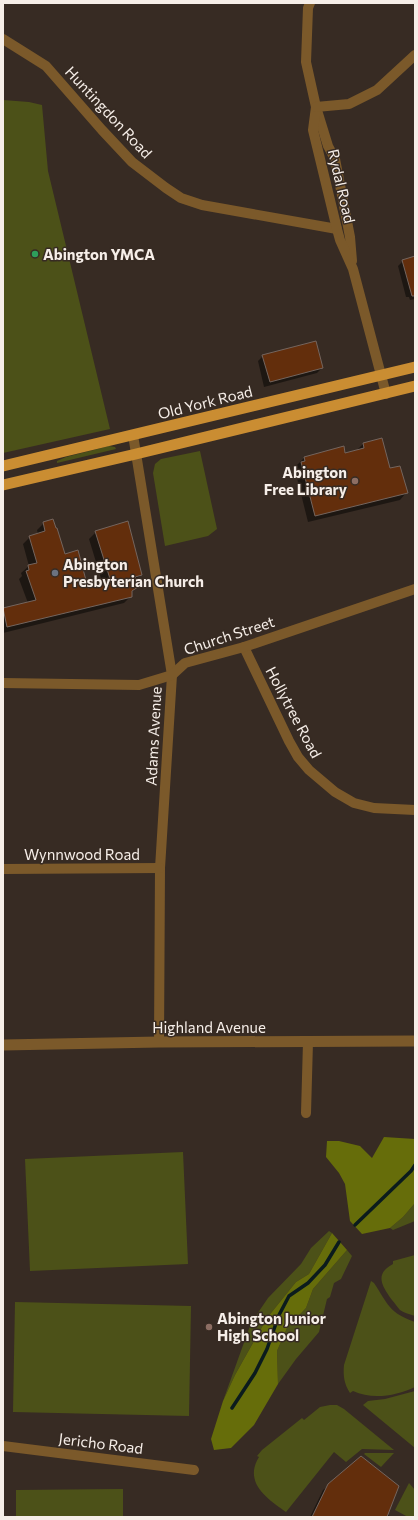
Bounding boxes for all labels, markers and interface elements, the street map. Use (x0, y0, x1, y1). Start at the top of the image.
street label: Huntingdon Road (62, 62, 156, 162)
street label: Rydal Road (325, 147, 359, 225)
place label: Abington YMCA (43, 245, 155, 263)
marker: Abington YMCA (30, 249, 40, 259)
street label: Old York Road (156, 382, 254, 422)
place label: Abington Free Library (264, 463, 348, 498)
marker: Abington Free Library (350, 476, 360, 486)
place label: Abington Presbyterian Church (63, 555, 204, 590)
marker: Abington Presbyterian Church (50, 568, 60, 578)
street label: Church Street (181, 612, 277, 658)
street label: Hollytree Road (262, 663, 326, 761)
street label: Adams Avenue (141, 686, 165, 786)
street label: Wynnwood Road (24, 845, 140, 863)
street label: Highland Avenue (152, 1018, 266, 1036)
place label: Abington Junior High School (217, 1309, 326, 1344)
marker: Abington Junior High School (204, 1322, 214, 1332)
street label: Jericho Road (58, 1429, 144, 1457)

